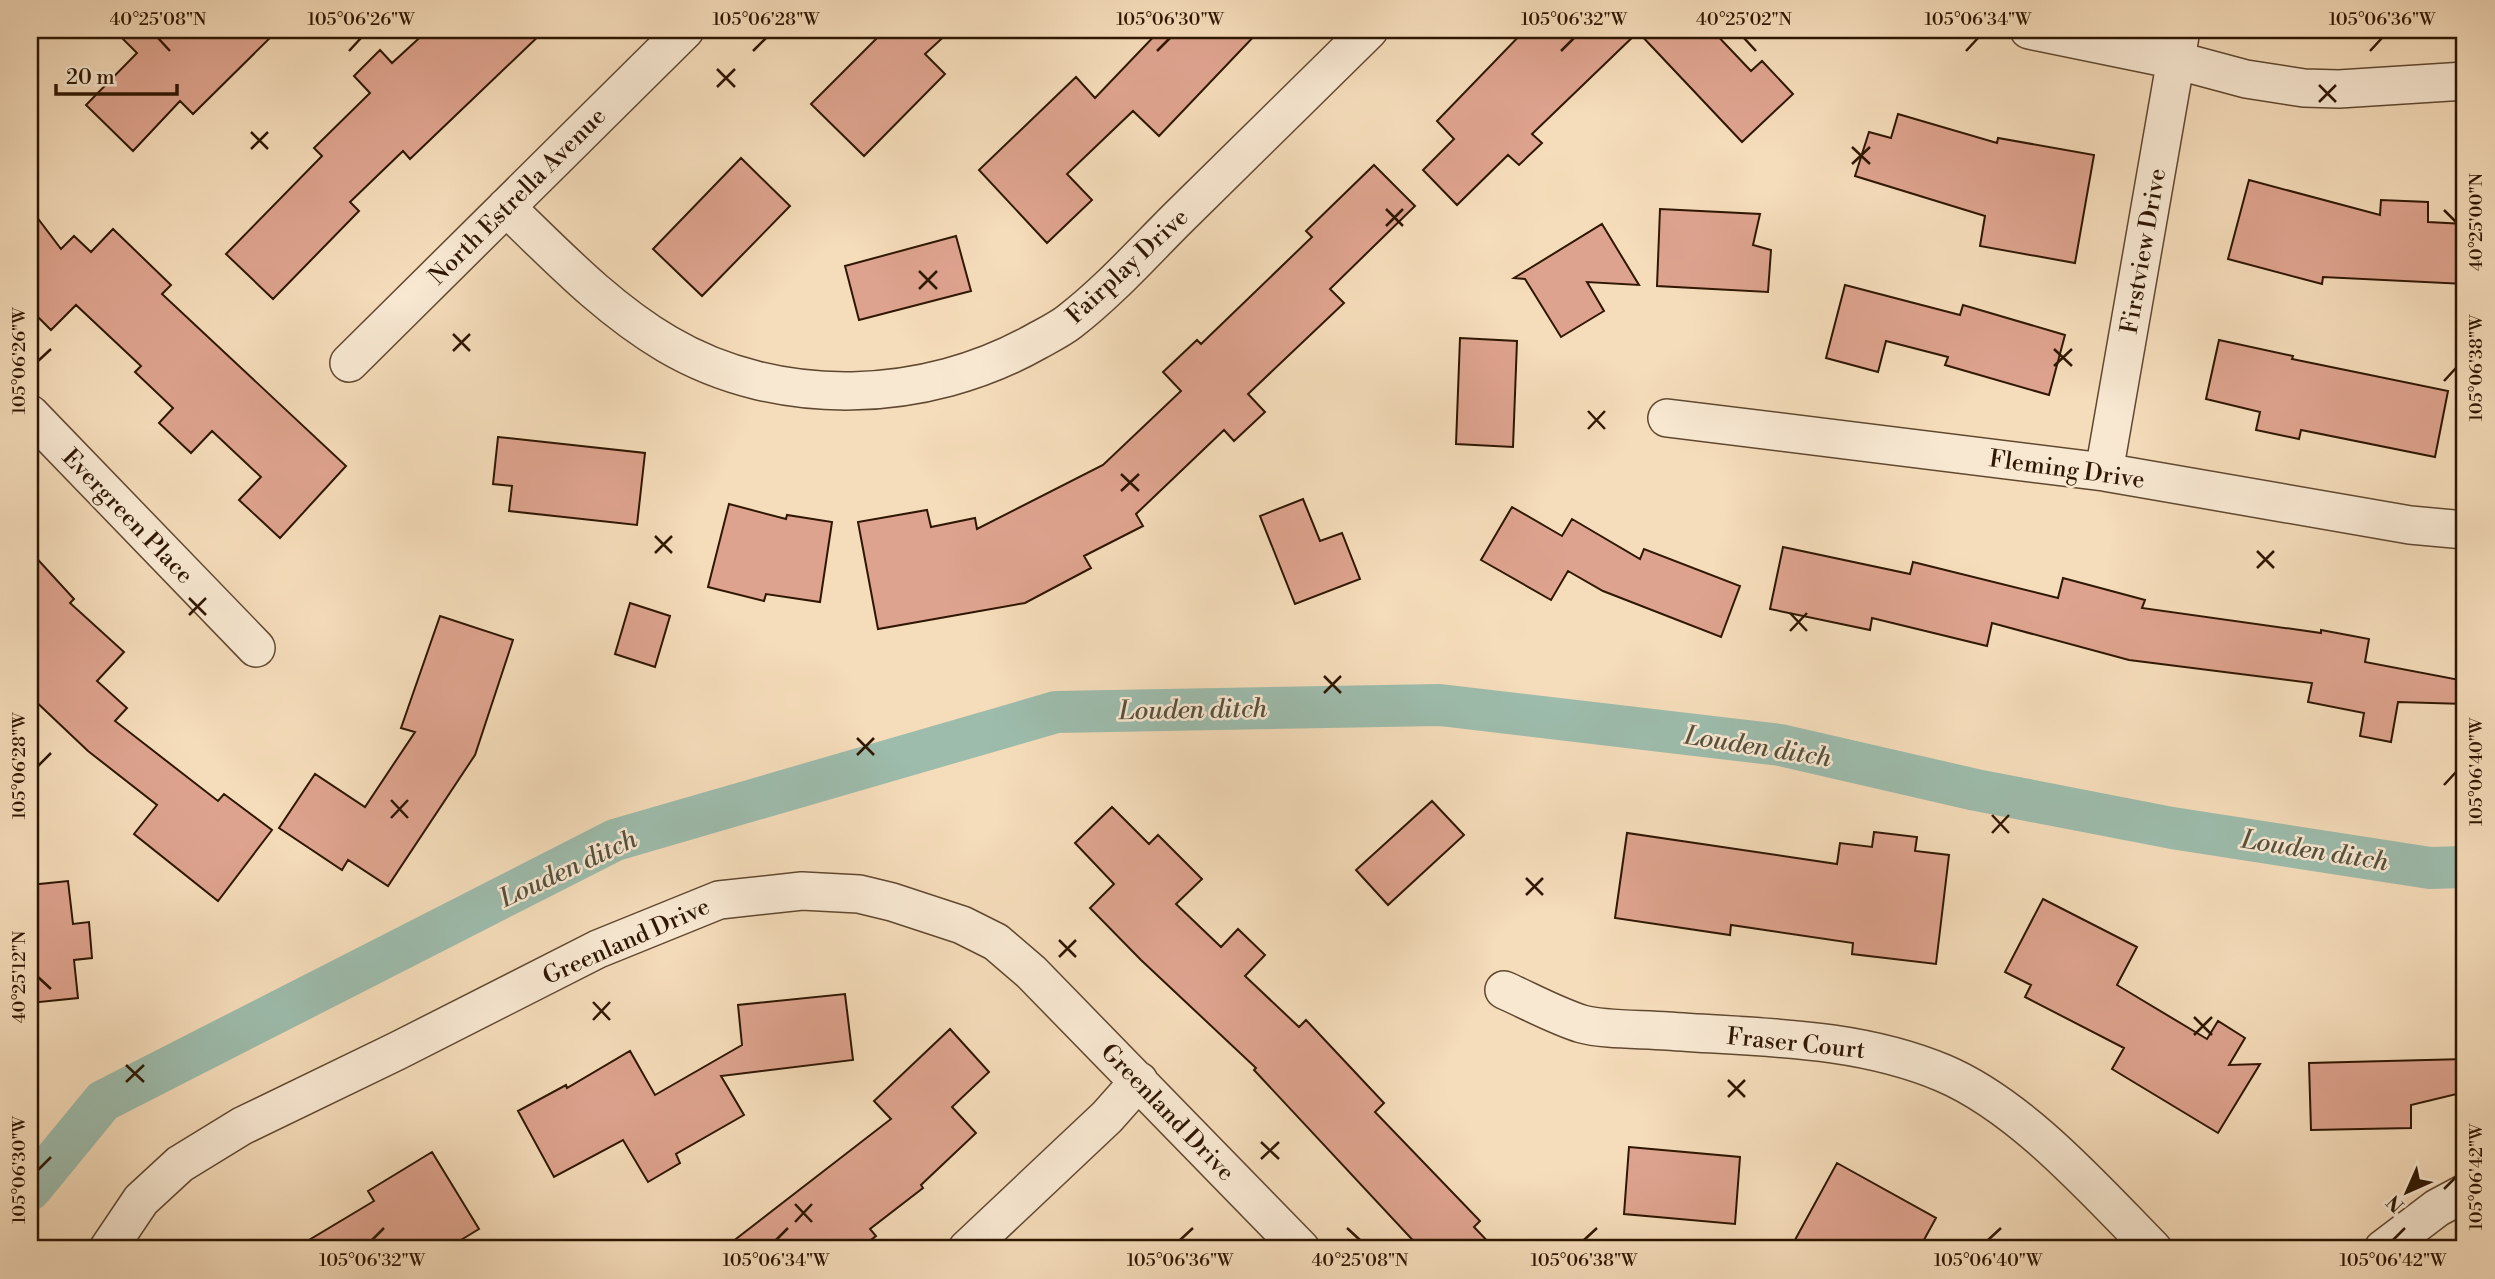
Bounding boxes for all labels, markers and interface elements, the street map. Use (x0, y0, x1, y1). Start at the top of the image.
text: 40°25'08"N (110, 8, 207, 31)
text: 105°06'26"W (307, 8, 415, 31)
text: 105°06'28"W (712, 8, 820, 31)
text: 105°06'30"W (1116, 8, 1225, 31)
text: 105°06'32"W (1521, 8, 1628, 31)
text: 40°25'02"N (1696, 8, 1793, 31)
text: 105°06'34"W (1925, 8, 2032, 31)
text: 105°06'36"W (2329, 8, 2436, 31)
scale bar (56, 52, 177, 96)
text: 20 m (66, 65, 115, 91)
street label: North Estrella Avenue (423, 102, 613, 292)
street label: Firstview Drive (2115, 166, 2173, 336)
text: 40°25'00"N (2465, 173, 2488, 271)
street label: Fairplay Drive (1060, 203, 1195, 331)
text: 105°06'26"W (8, 307, 31, 415)
text: 105°06'38"W (2465, 314, 2488, 421)
street label: Evergreen Place (55, 443, 199, 591)
street label: Fleming Drive (1987, 444, 2147, 496)
water label: Louden ditch (1118, 693, 1268, 727)
text: 105°06'28"W (8, 712, 31, 820)
text: 105°06'40"W (2465, 717, 2488, 826)
water label: Louden ditch (1681, 719, 1834, 774)
water label: Louden ditch (494, 823, 643, 915)
water label: Louden ditch (2238, 823, 2391, 878)
street label: Greenland Drive (538, 892, 715, 992)
text: 40°25'12"N (8, 930, 31, 1023)
street label: Fraser Court (1725, 1022, 1867, 1066)
street label: Greenland Drive (1094, 1038, 1240, 1188)
text: 105°06'30"W (8, 1115, 31, 1224)
text: 105°06'42"W (2465, 1123, 2488, 1230)
north arrow (2372, 1156, 2442, 1226)
text: N (2382, 1190, 2409, 1217)
text: 105°06'32"W (319, 1249, 426, 1272)
text: 105°06'34"W (723, 1249, 830, 1272)
text: 105°06'36"W (1127, 1249, 1234, 1272)
text: 40°25'08"N (1312, 1249, 1409, 1272)
text: 105°06'38"W (1531, 1249, 1638, 1272)
text: 105°06'40"W (1934, 1249, 2043, 1272)
text: 105°06'42"W (2340, 1249, 2447, 1272)

